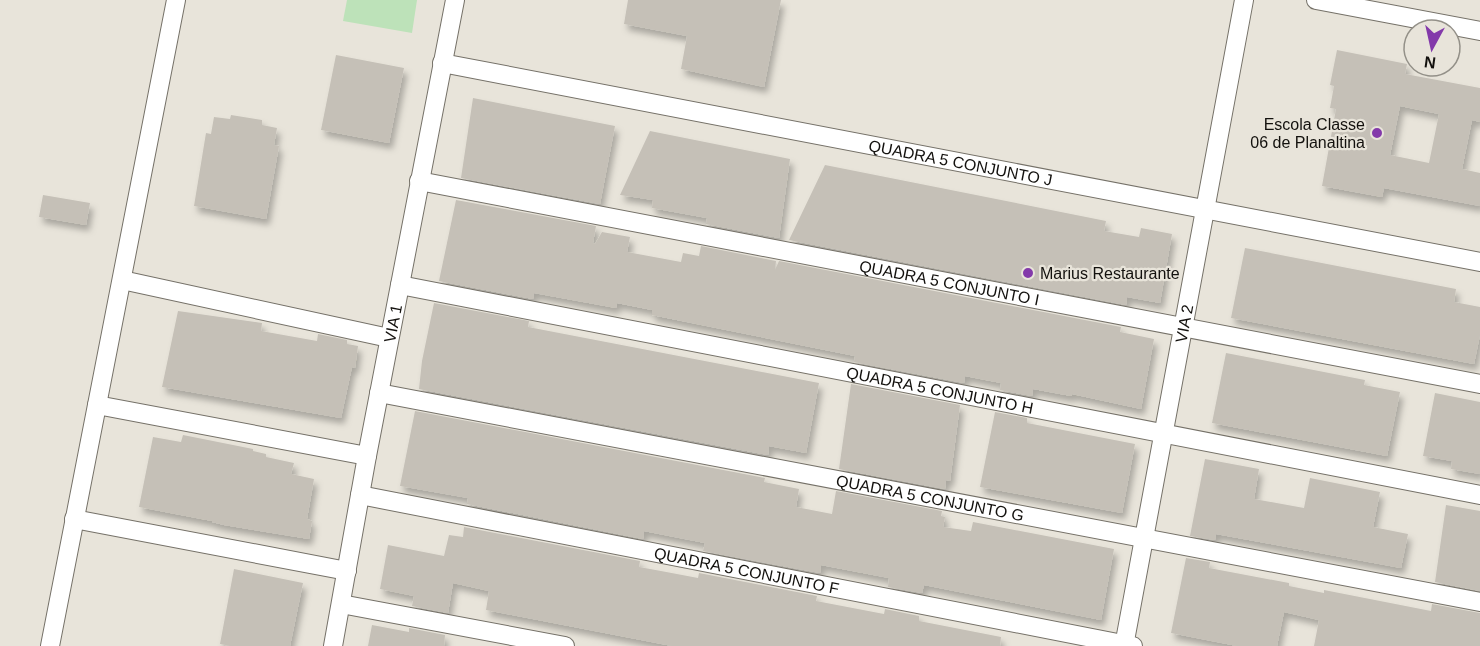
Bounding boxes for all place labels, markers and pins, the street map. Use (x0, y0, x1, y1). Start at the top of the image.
place label: Escola Classe 06 de Planaltina (1250, 116, 1365, 151)
marker: Escola Classe 06 de Planaltina (1370, 126, 1384, 140)
place label: Marius Restaurante (1040, 265, 1180, 282)
marker: Marius Restaurante (1021, 266, 1035, 280)

